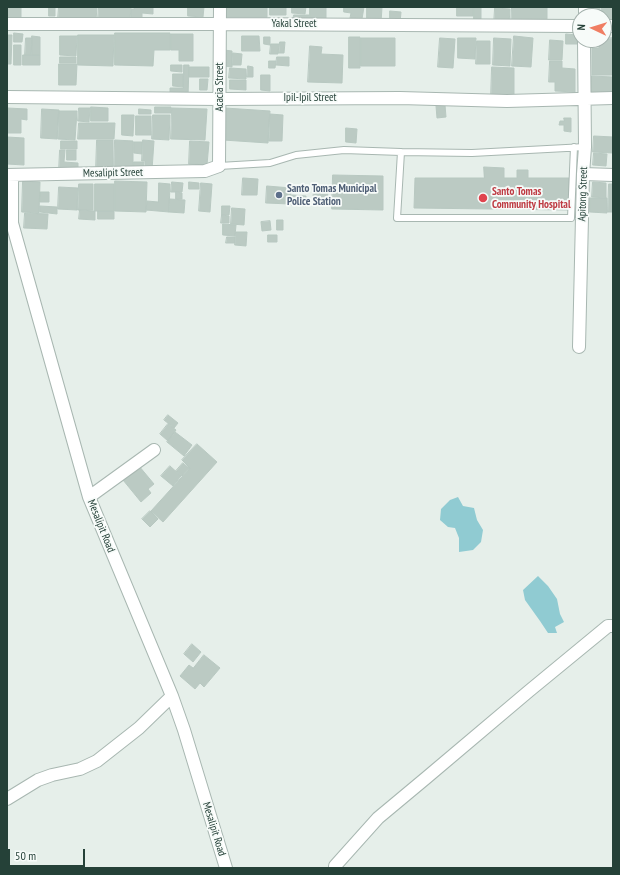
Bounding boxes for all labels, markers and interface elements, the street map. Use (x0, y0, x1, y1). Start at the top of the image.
north arrow (572, 8, 612, 48)
street label: Yakal Street (271, 17, 317, 31)
text: N (574, 24, 588, 31)
street label: Acacia Street (213, 62, 227, 112)
street label: Ipil-Ipil Street (284, 91, 336, 105)
street label: Mesalipit Street (83, 166, 143, 180)
street label: Apitong Street (575, 166, 591, 222)
place label: Santo Tomas Municipal Police Station (287, 182, 377, 208)
place label: Santo Tomas Community Hospital (492, 185, 571, 211)
marker: Santo Tomas Municipal Police Station (274, 190, 284, 200)
marker: Santo Tomas Community Hospital (477, 192, 489, 204)
street label: Mesalipit Road (84, 498, 118, 554)
street label: Mesalipit Road (200, 800, 228, 858)
scale bar (10, 841, 87, 867)
text: 50 m (15, 848, 36, 863)

